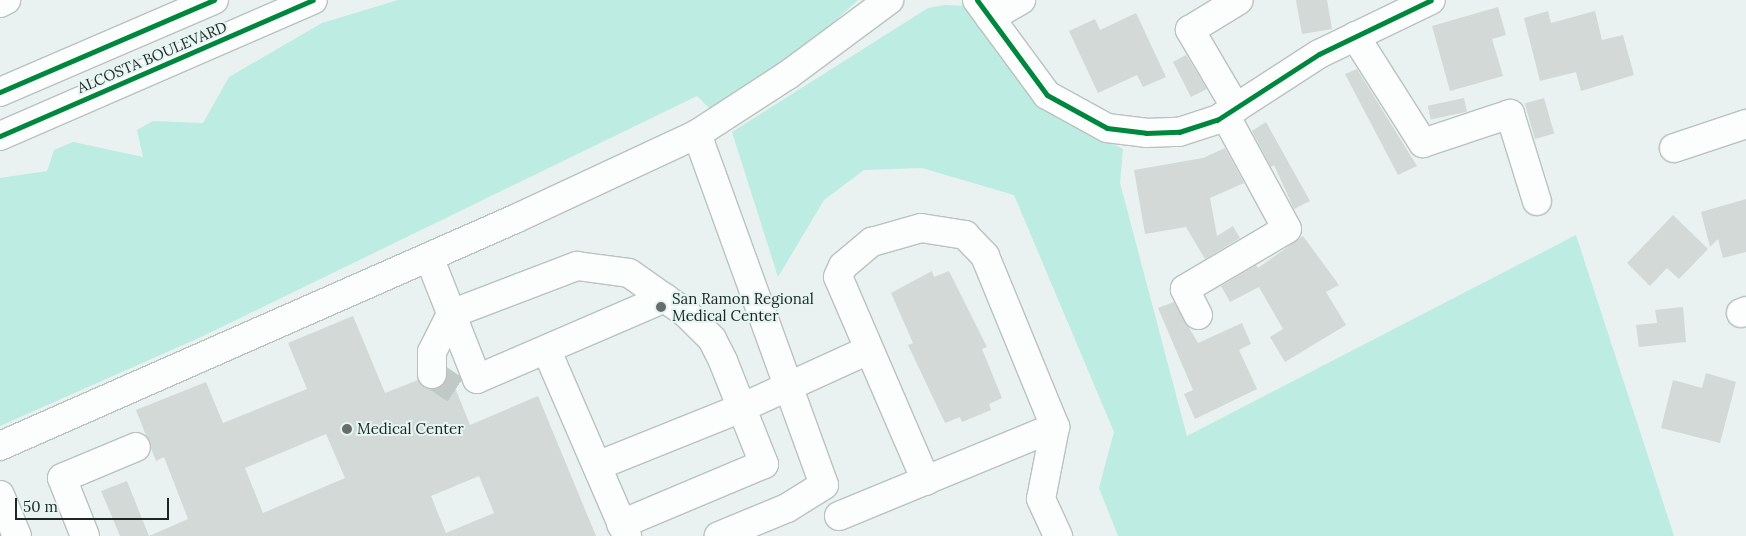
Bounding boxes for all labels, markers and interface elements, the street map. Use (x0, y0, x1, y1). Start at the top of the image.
street label: ALCOSTA BOULEVARD (74, 17, 230, 97)
place label: San Ramon Regional Medical Center (672, 289, 814, 324)
marker: San Ramon Regional Medical Center (654, 300, 668, 314)
place label: Medical Center (357, 420, 464, 438)
marker: Medical Center (341, 423, 353, 435)
scale bar (18, 488, 171, 520)
text: 50 m (23, 497, 58, 516)

